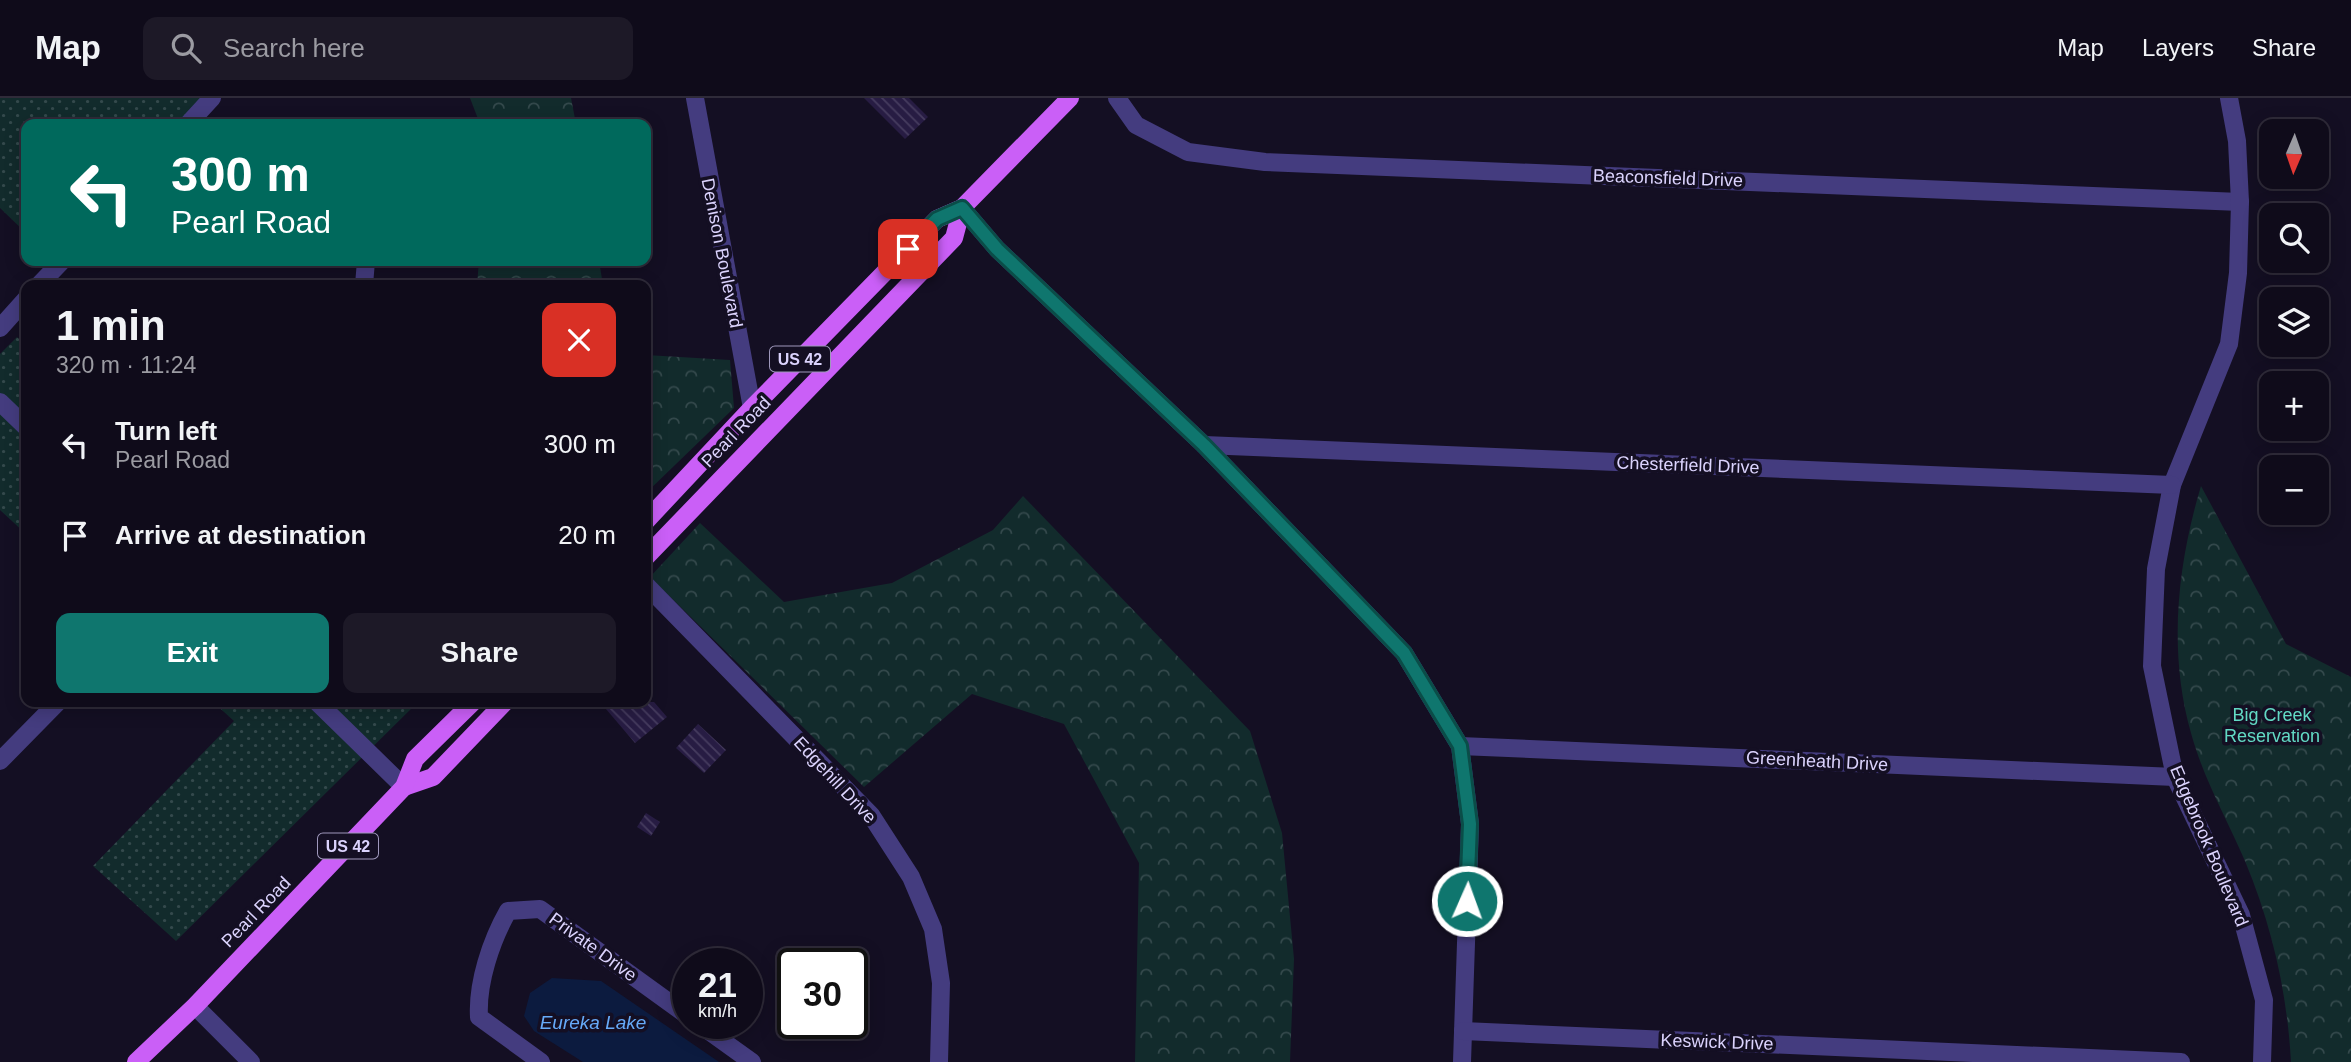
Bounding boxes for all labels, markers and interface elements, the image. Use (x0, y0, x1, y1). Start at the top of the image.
search box (143, 17, 633, 80)
text: Map (35, 29, 101, 66)
icon: search (167, 29, 205, 67)
text: Search here (223, 33, 365, 63)
text: Map (2057, 34, 2104, 61)
text: Layers (2142, 34, 2214, 61)
text: Share (2252, 34, 2316, 61)
north arrow (2259, 119, 2329, 189)
map controls (2259, 119, 2329, 525)
icon: left (56, 147, 147, 238)
text: 300 m (171, 147, 310, 201)
street label: Beaconsfield Drive (1593, 165, 1743, 191)
street label: Denison Boulevard (698, 176, 746, 330)
button: search (2259, 203, 2329, 273)
text: Pearl Road (171, 204, 331, 240)
pin (878, 219, 938, 279)
icon: arrive (889, 230, 927, 268)
button: layers (2259, 287, 2329, 357)
text: 1 min (56, 302, 166, 349)
button: close (542, 303, 616, 377)
road number: US 42 (770, 346, 830, 372)
text: 320 m · 11:24 (56, 352, 196, 378)
button: + (2259, 371, 2329, 441)
street label: Pearl Road (698, 393, 774, 471)
text: Turn left (115, 416, 217, 446)
icon: left (56, 426, 94, 464)
text: 300 m (544, 429, 616, 459)
text: Pearl Road (115, 447, 230, 473)
street label: Chesterfield Drive (1616, 453, 1760, 477)
button: − (2259, 455, 2329, 525)
icon: arrive (56, 517, 94, 555)
text: Arrive at destination (115, 520, 366, 550)
text: 20 m (558, 520, 616, 550)
button: Exit (56, 613, 329, 693)
button: Share (343, 613, 616, 693)
park label: Big Creek Reservation (2224, 705, 2320, 746)
street label: Edgehill Drive (790, 733, 880, 827)
street label: Greenheath Drive (1746, 747, 1888, 775)
street label: Edgebrook Boulevard (2166, 762, 2252, 930)
road number: US 42 (318, 834, 378, 859)
position arrow (1430, 864, 1504, 938)
street label: Pearl Road (218, 873, 294, 951)
street label: Private Drive (545, 909, 641, 985)
speed limit sign: 30 (777, 948, 868, 1039)
text: 21 (698, 965, 737, 1004)
text: km/h (698, 1001, 737, 1021)
water label: Eureka Lake (540, 1012, 646, 1033)
street label: Keswick Drive (1660, 1030, 1774, 1054)

